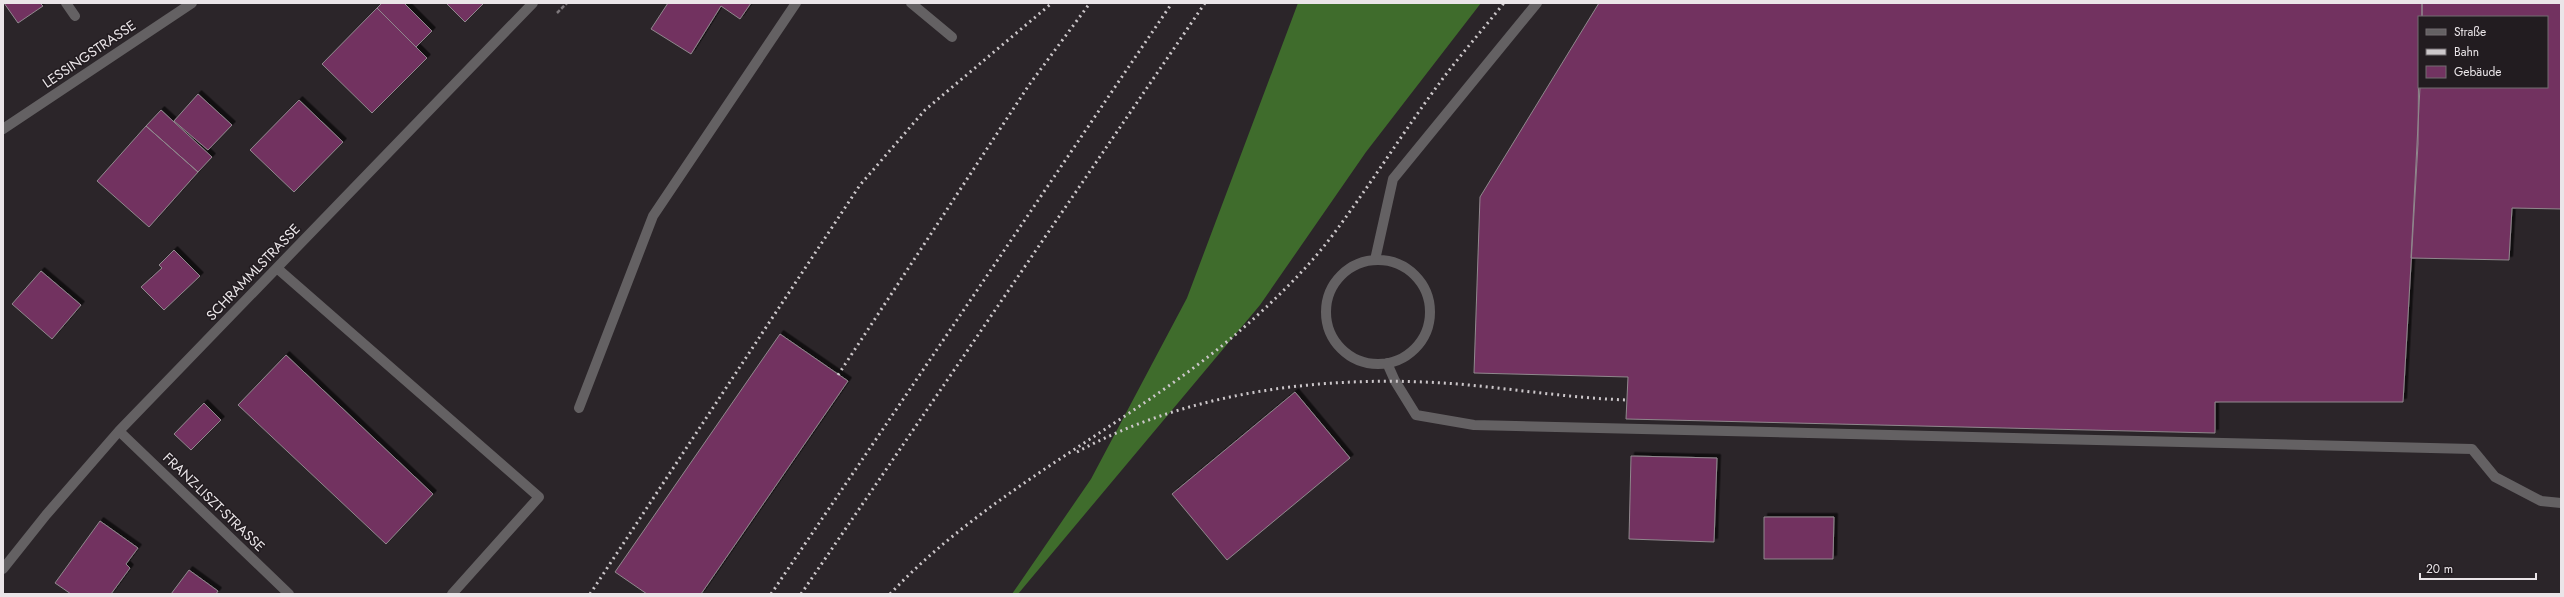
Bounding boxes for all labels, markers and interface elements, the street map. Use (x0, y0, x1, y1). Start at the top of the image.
street label: LESSINGSTRASSE (38, 15, 140, 93)
legend (2418, 16, 2548, 88)
text: Straße (2454, 23, 2486, 41)
text: Bahn (2454, 43, 2479, 61)
text: Gebäude (2454, 63, 2501, 81)
street label: SCHRAMMLSTRASSE (201, 219, 305, 325)
street label: FRANZ-LISZT-STRASSE (159, 448, 269, 556)
scale bar (2420, 555, 2536, 581)
text: 20 m (2426, 560, 2453, 578)

